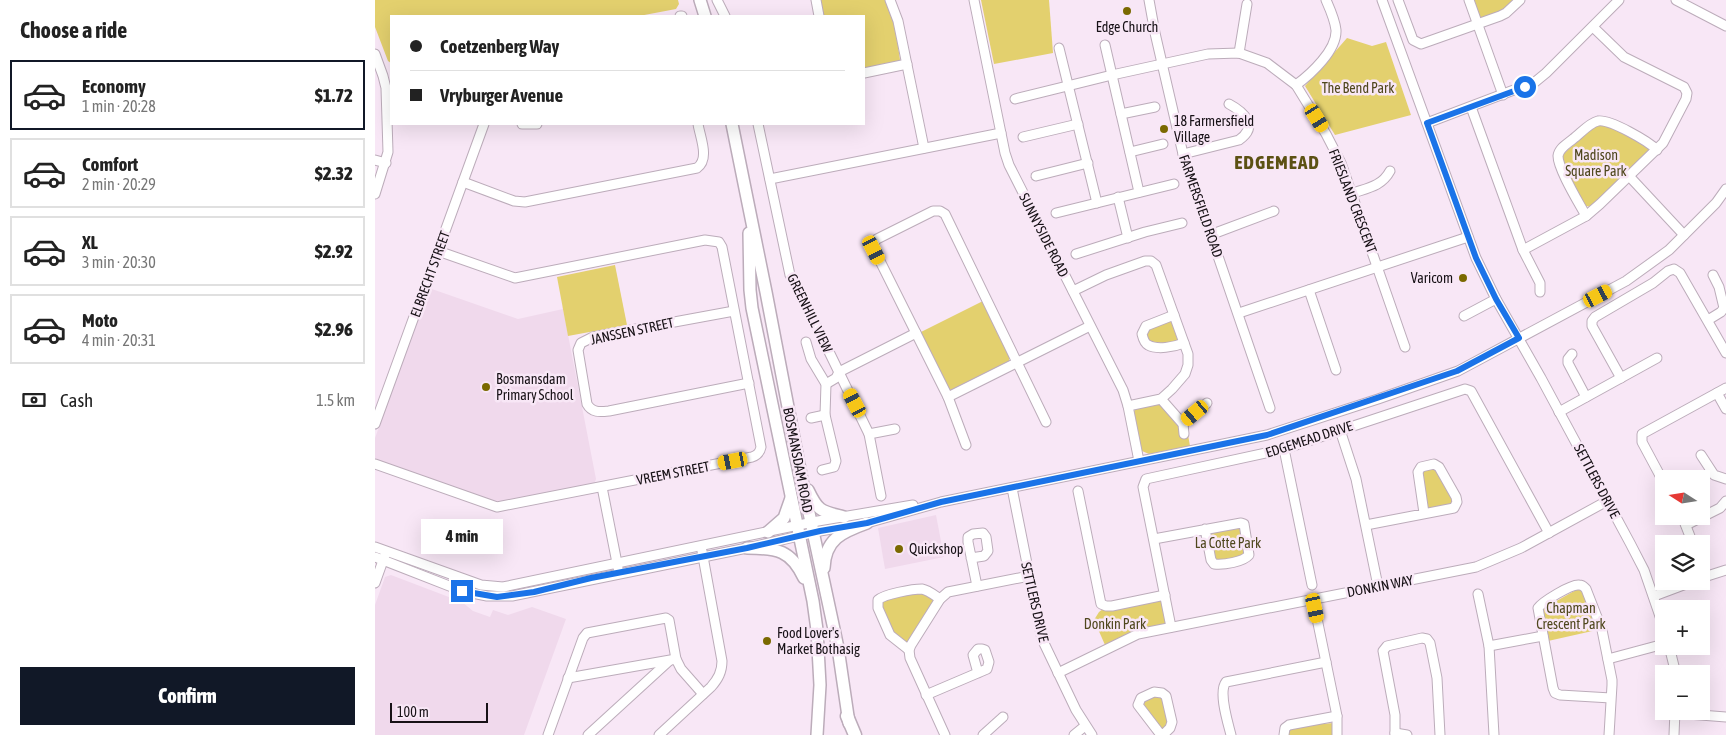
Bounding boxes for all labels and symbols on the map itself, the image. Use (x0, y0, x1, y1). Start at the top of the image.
marker: Edge Church (1121, 5, 1133, 17)
place label: Edge Church (1096, 19, 1158, 35)
route start (1514, 76, 1536, 98)
park label: The Bend Park (1322, 80, 1394, 96)
car (1302, 101, 1331, 135)
place label: 18 Farmersfield Village (1174, 113, 1254, 145)
marker: 18 Farmersfield Village (1158, 123, 1170, 135)
street label: FRIESLAND CRESCENT (1326, 147, 1380, 255)
park label: Madison Square Park (1565, 147, 1627, 179)
district label: EDGEMEAD (1234, 151, 1320, 173)
street label: FARMERSFIELD ROAD (1176, 153, 1226, 260)
street label: SUNNYSIDE ROAD (1016, 190, 1072, 280)
street label: ELBRECHT STREET (407, 229, 453, 319)
car (860, 233, 887, 267)
place label: Varicom (1411, 270, 1453, 286)
street label: GREENHILL VIEW (784, 271, 836, 356)
marker: Varicom (1457, 272, 1469, 284)
car (1581, 283, 1614, 309)
street label: JANSSEN STREET (589, 314, 675, 348)
place label: Bosmansdam Primary School (496, 371, 574, 403)
marker: Bosmansdam Primary School (480, 381, 492, 393)
car (841, 386, 868, 420)
car (1178, 398, 1211, 428)
street label: BOSMANSDAM ROAD (780, 406, 816, 514)
street label: EDGEMEAD DRIVE (1264, 417, 1354, 461)
street label: SETTLERS DRIVE (1571, 441, 1623, 521)
car (716, 451, 749, 471)
street label: VREEM STREET (635, 458, 711, 488)
north arrow (1655, 470, 1710, 525)
callout: 4 min (421, 518, 503, 554)
park label: La Cotte Park (1195, 535, 1261, 551)
place label: Quickshop (909, 541, 964, 557)
marker: Quickshop (893, 543, 905, 555)
street label: SETTLERS DRIVE (1018, 560, 1052, 644)
street label: DONKIN WAY (1346, 572, 1415, 600)
route end (451, 580, 473, 602)
car (1304, 592, 1325, 624)
park label: Chapman Crescent Park (1536, 600, 1606, 632)
park label: Donkin Park (1084, 616, 1146, 632)
place label: Food Lover's Market Bothasig (777, 625, 860, 657)
marker: Food Lover's Market Bothasig (761, 635, 773, 647)
scale bar (390, 700, 487, 723)

